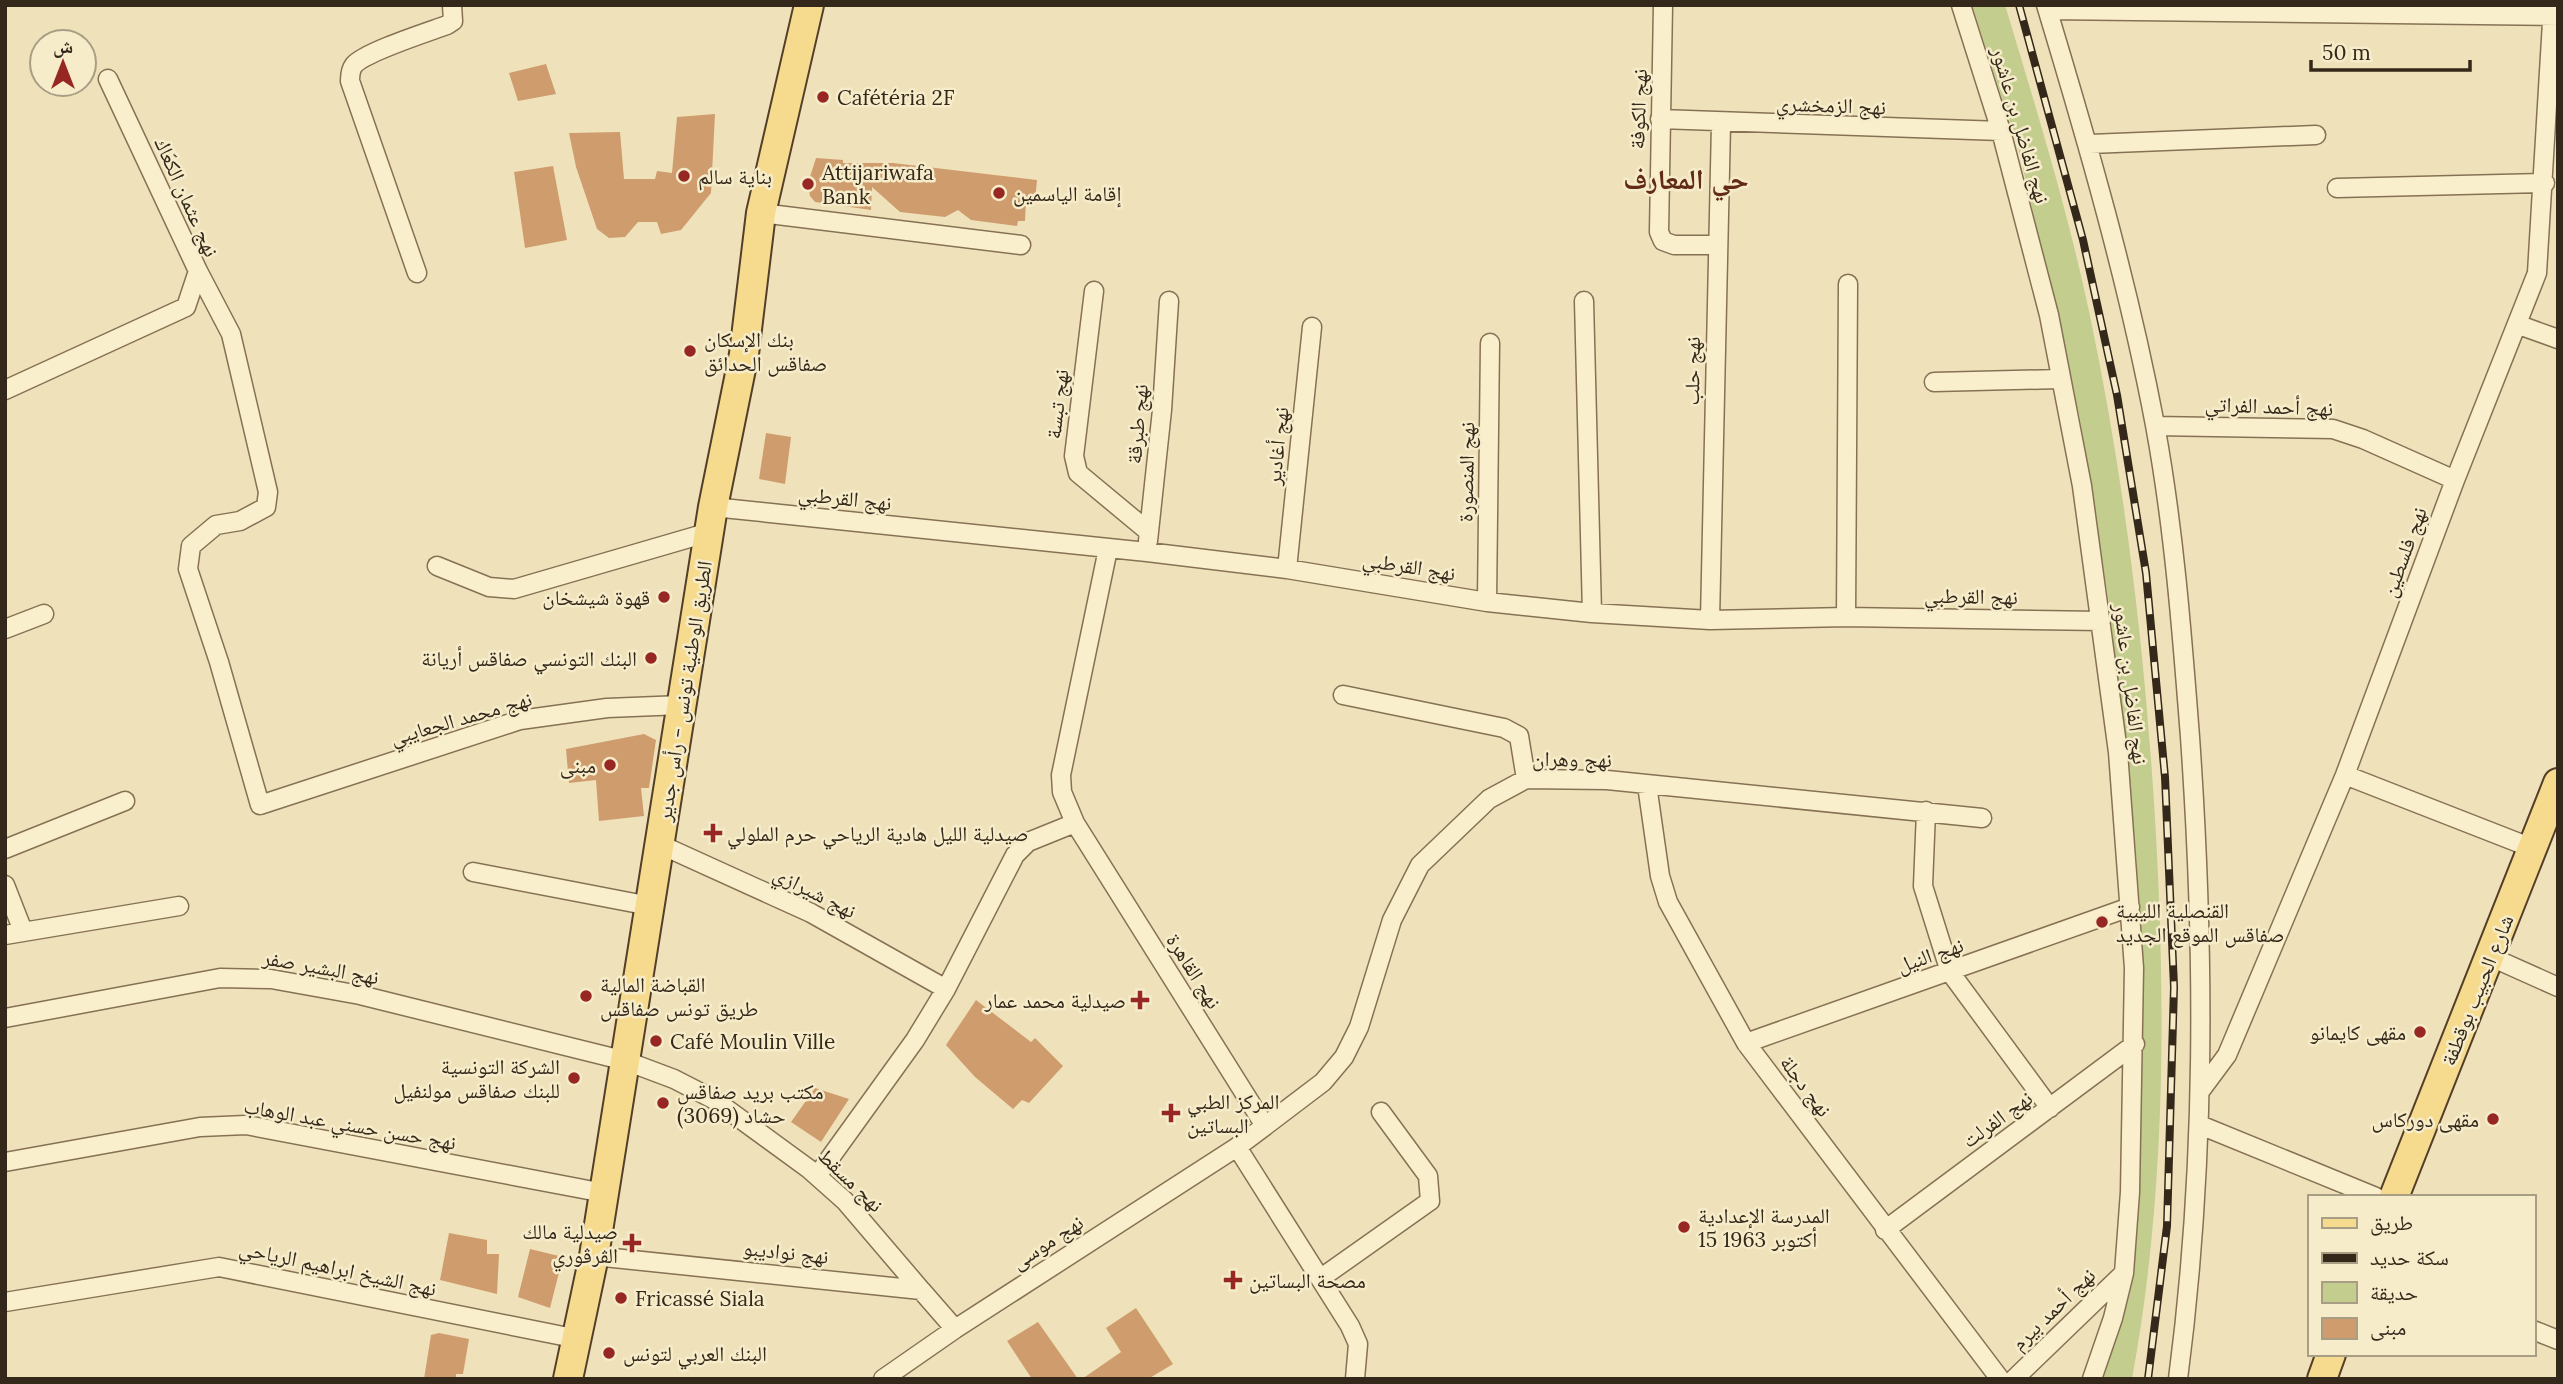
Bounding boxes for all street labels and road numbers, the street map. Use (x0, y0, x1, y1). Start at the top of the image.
street label: نهج الفاضل بن عاشور (1985, 43, 2056, 207)
street label: نهج الكوفة (1623, 68, 1653, 150)
street label: نهج الزمخشري (1775, 90, 1887, 124)
street label: نهج عثمان الكعّاك (149, 133, 225, 261)
street label: نهج حلب (1678, 336, 1706, 406)
street label: نهج تبسة (1039, 368, 1075, 440)
street label: نهج طبرقة (1120, 383, 1154, 465)
street label: نهج أحمد الفراتي (2204, 390, 2334, 425)
street label: نهج أغادير (1259, 406, 1295, 487)
street label: نهج المنصورة (1452, 422, 1480, 522)
street label: نهج القرطبي (797, 480, 893, 520)
street label: نهج فلسطين (2375, 503, 2433, 601)
street label: نهج القرطبي (1360, 545, 1457, 590)
street label: الطريق الوطنية تونس - رأس جدير (650, 559, 718, 824)
street label: نهج القرطبي (1924, 582, 2018, 614)
street label: نهج الفاضل بن عاشور (2108, 601, 2154, 766)
street label: نهج محمد الجعايبي (387, 685, 536, 754)
street label: نهج وهران (1532, 745, 1612, 773)
street label: نهج شيرازي (768, 860, 861, 927)
street label: شارع الحبيب بوقطفة (2434, 911, 2520, 1069)
street label: نهج القاهرة (1160, 928, 1228, 1014)
street label: نهج النيل (1893, 931, 1967, 979)
street label: نهج البشير صفر (260, 943, 381, 990)
street label: نهج دجلة (1774, 1050, 1838, 1122)
street label: نهج الفرلت (1956, 1084, 2038, 1154)
street label: نهج حسن حسني عبد الوهاب (241, 1092, 458, 1159)
street label: نهج مسقط (812, 1142, 890, 1218)
street label: نهج موسى (1006, 1209, 1088, 1275)
street label: نهج الشيخ ابراهيم الرياحي (236, 1234, 439, 1305)
street label: نهج نواديبو (742, 1234, 830, 1270)
street label: نهج أحمد بيرم (2005, 1262, 2102, 1357)

